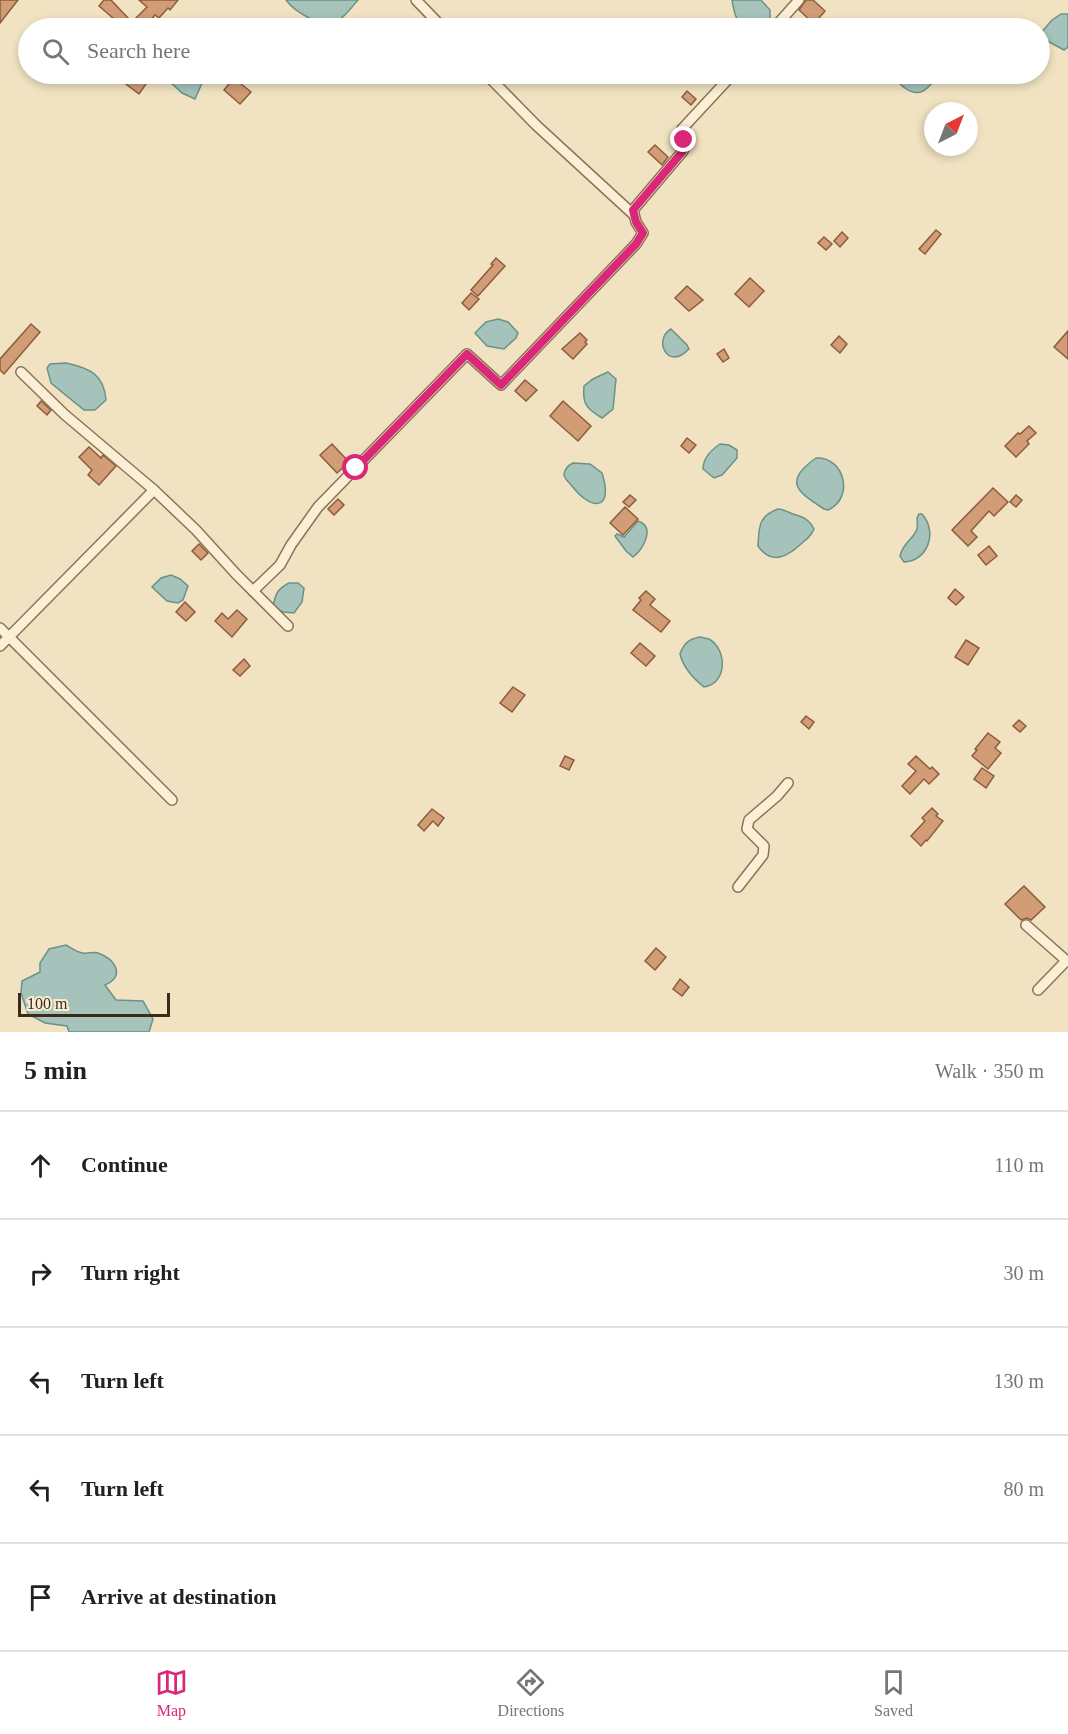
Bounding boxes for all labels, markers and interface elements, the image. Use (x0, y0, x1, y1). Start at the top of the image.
search box (18, 18, 1050, 84)
icon: search (39, 35, 72, 68)
text: Search here (87, 38, 190, 63)
north arrow (924, 102, 978, 156)
route end (670, 126, 696, 152)
route start (342, 454, 368, 480)
scale bar (18, 990, 170, 1018)
text: 100 m (27, 995, 67, 1012)
text: 5 min (24, 1056, 87, 1085)
text: Walk · 350 m (935, 1060, 1044, 1082)
icon: ahead (24, 1149, 57, 1182)
text: Continue (81, 1152, 168, 1177)
text: 110 m (994, 1154, 1044, 1176)
icon: right (24, 1257, 57, 1290)
text: Turn right (81, 1260, 180, 1285)
text: 30 m (1003, 1262, 1044, 1284)
icon: left (24, 1365, 57, 1398)
text: Turn left (81, 1368, 164, 1393)
text: 130 m (993, 1370, 1044, 1392)
icon: left (24, 1473, 57, 1506)
text: Turn left (81, 1476, 164, 1501)
text: 80 m (1003, 1478, 1044, 1500)
icon: arrive (24, 1581, 57, 1614)
text: Arrive at destination (81, 1584, 277, 1609)
tab: Map (155, 1666, 188, 1720)
tab: Directions (498, 1666, 564, 1720)
tab: Saved (874, 1666, 913, 1720)

